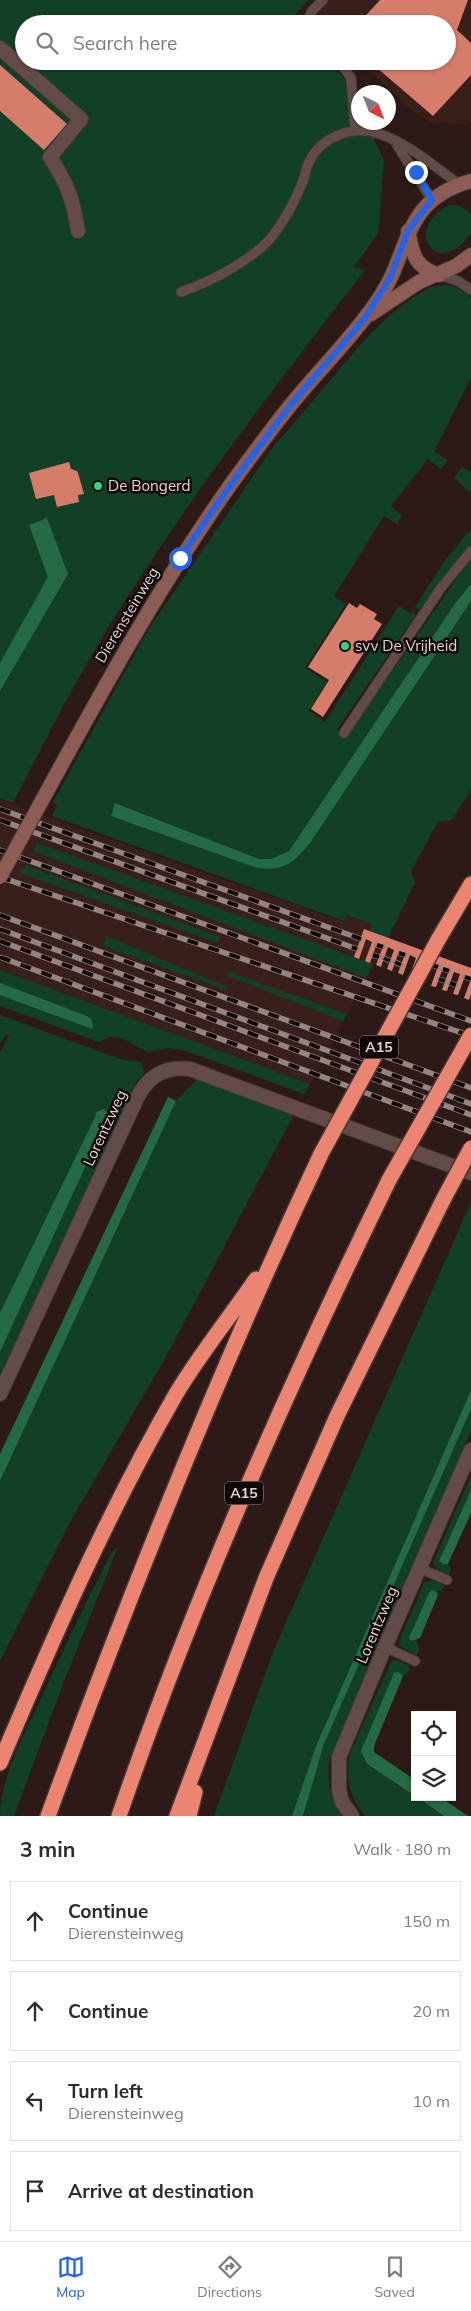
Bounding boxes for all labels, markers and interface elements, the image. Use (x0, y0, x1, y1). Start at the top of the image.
search box (15, 15, 456, 70)
icon: search (33, 29, 61, 57)
text: Search here (73, 31, 177, 55)
north arrow (351, 85, 396, 130)
route end (405, 161, 428, 184)
place label: De Bongerd (108, 476, 190, 495)
marker: De Bongerd (92, 480, 104, 492)
route start (169, 547, 192, 570)
street label: Dierensteinweg (91, 563, 163, 666)
place label: svv De Vrijheid (355, 636, 457, 655)
marker: svv De Vrijheid (339, 640, 351, 652)
road number: A15 (360, 1036, 398, 1058)
street label: Lorentzweg (79, 1087, 130, 1169)
road number: A15 (225, 1482, 263, 1505)
street label: Lorentzweg (352, 1583, 401, 1666)
map controls (411, 1711, 456, 1801)
button: locate (411, 1711, 456, 1756)
button: layers (411, 1756, 456, 1801)
text: 3 min (20, 1836, 75, 1862)
text: Walk · 180 m (353, 1839, 451, 1859)
text: Continue (68, 1899, 148, 1923)
icon: ahead (21, 1907, 49, 1935)
text: 150 m (403, 1911, 450, 1931)
text: Dierensteinweg (68, 1923, 184, 1943)
icon: ahead (21, 1997, 49, 2025)
text: Continue (68, 1999, 148, 2023)
text: 20 m (413, 2001, 450, 2021)
text: Turn left (68, 2079, 143, 2103)
icon: left (21, 2087, 49, 2115)
text: 10 m (413, 2091, 450, 2111)
text: Dierensteinweg (68, 2103, 184, 2123)
icon: arrive (21, 2177, 49, 2205)
text: Arrive at destination (68, 2179, 254, 2203)
tab: Map (56, 2253, 85, 2301)
tab: Directions (197, 2253, 262, 2301)
tab: Saved (374, 2253, 415, 2301)

